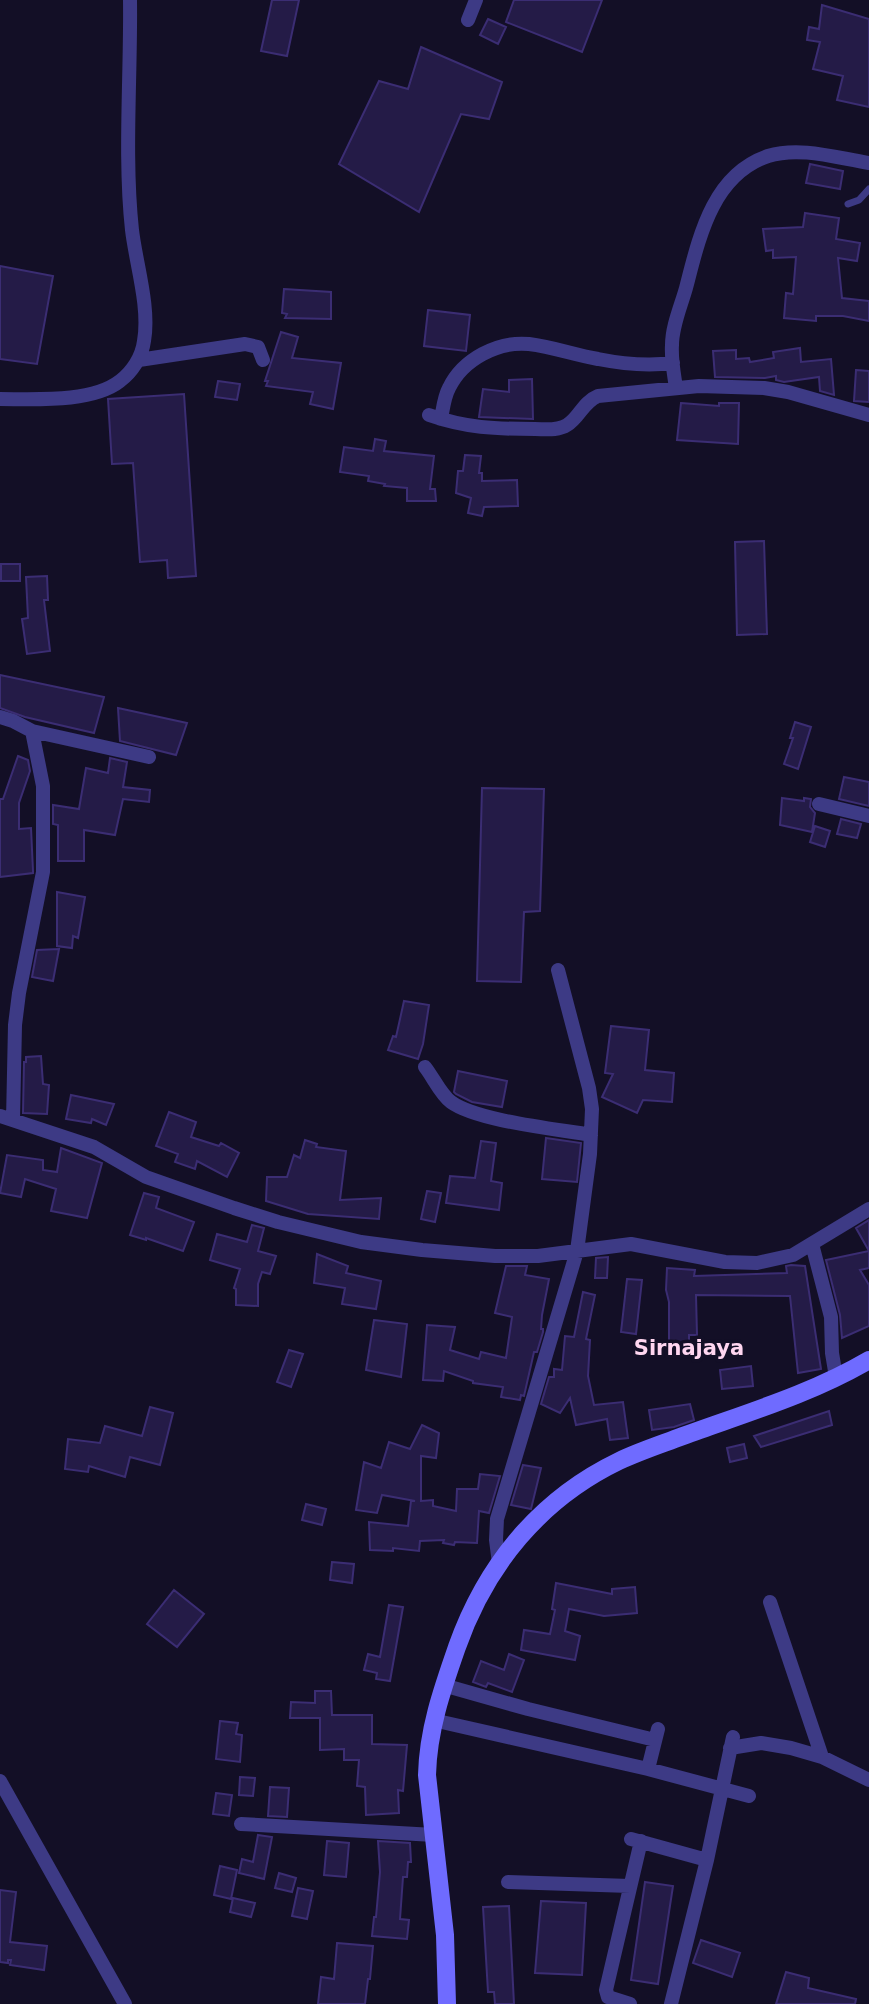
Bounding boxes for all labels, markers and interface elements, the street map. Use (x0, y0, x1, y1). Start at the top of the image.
district label: Sirnajaya (634, 1336, 744, 1360)

